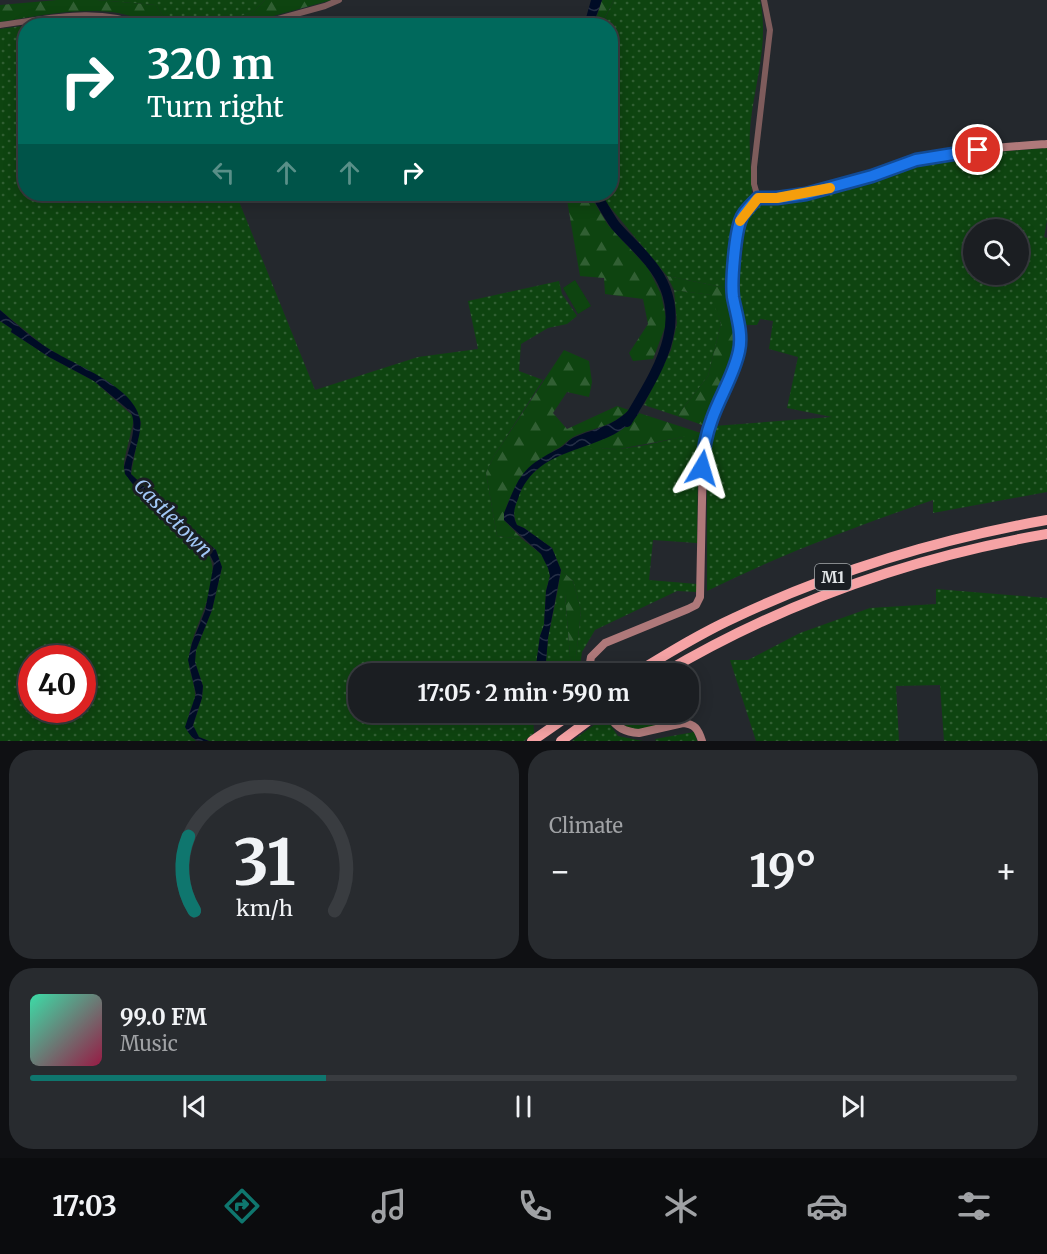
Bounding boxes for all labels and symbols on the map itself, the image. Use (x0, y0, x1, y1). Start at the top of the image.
pin (952, 124, 1003, 175)
position arrow (670, 436, 734, 500)
water label: Castletown (129, 473, 218, 562)
road number: M1 (815, 564, 851, 590)
speed limit sign: 40 (18, 645, 96, 723)

